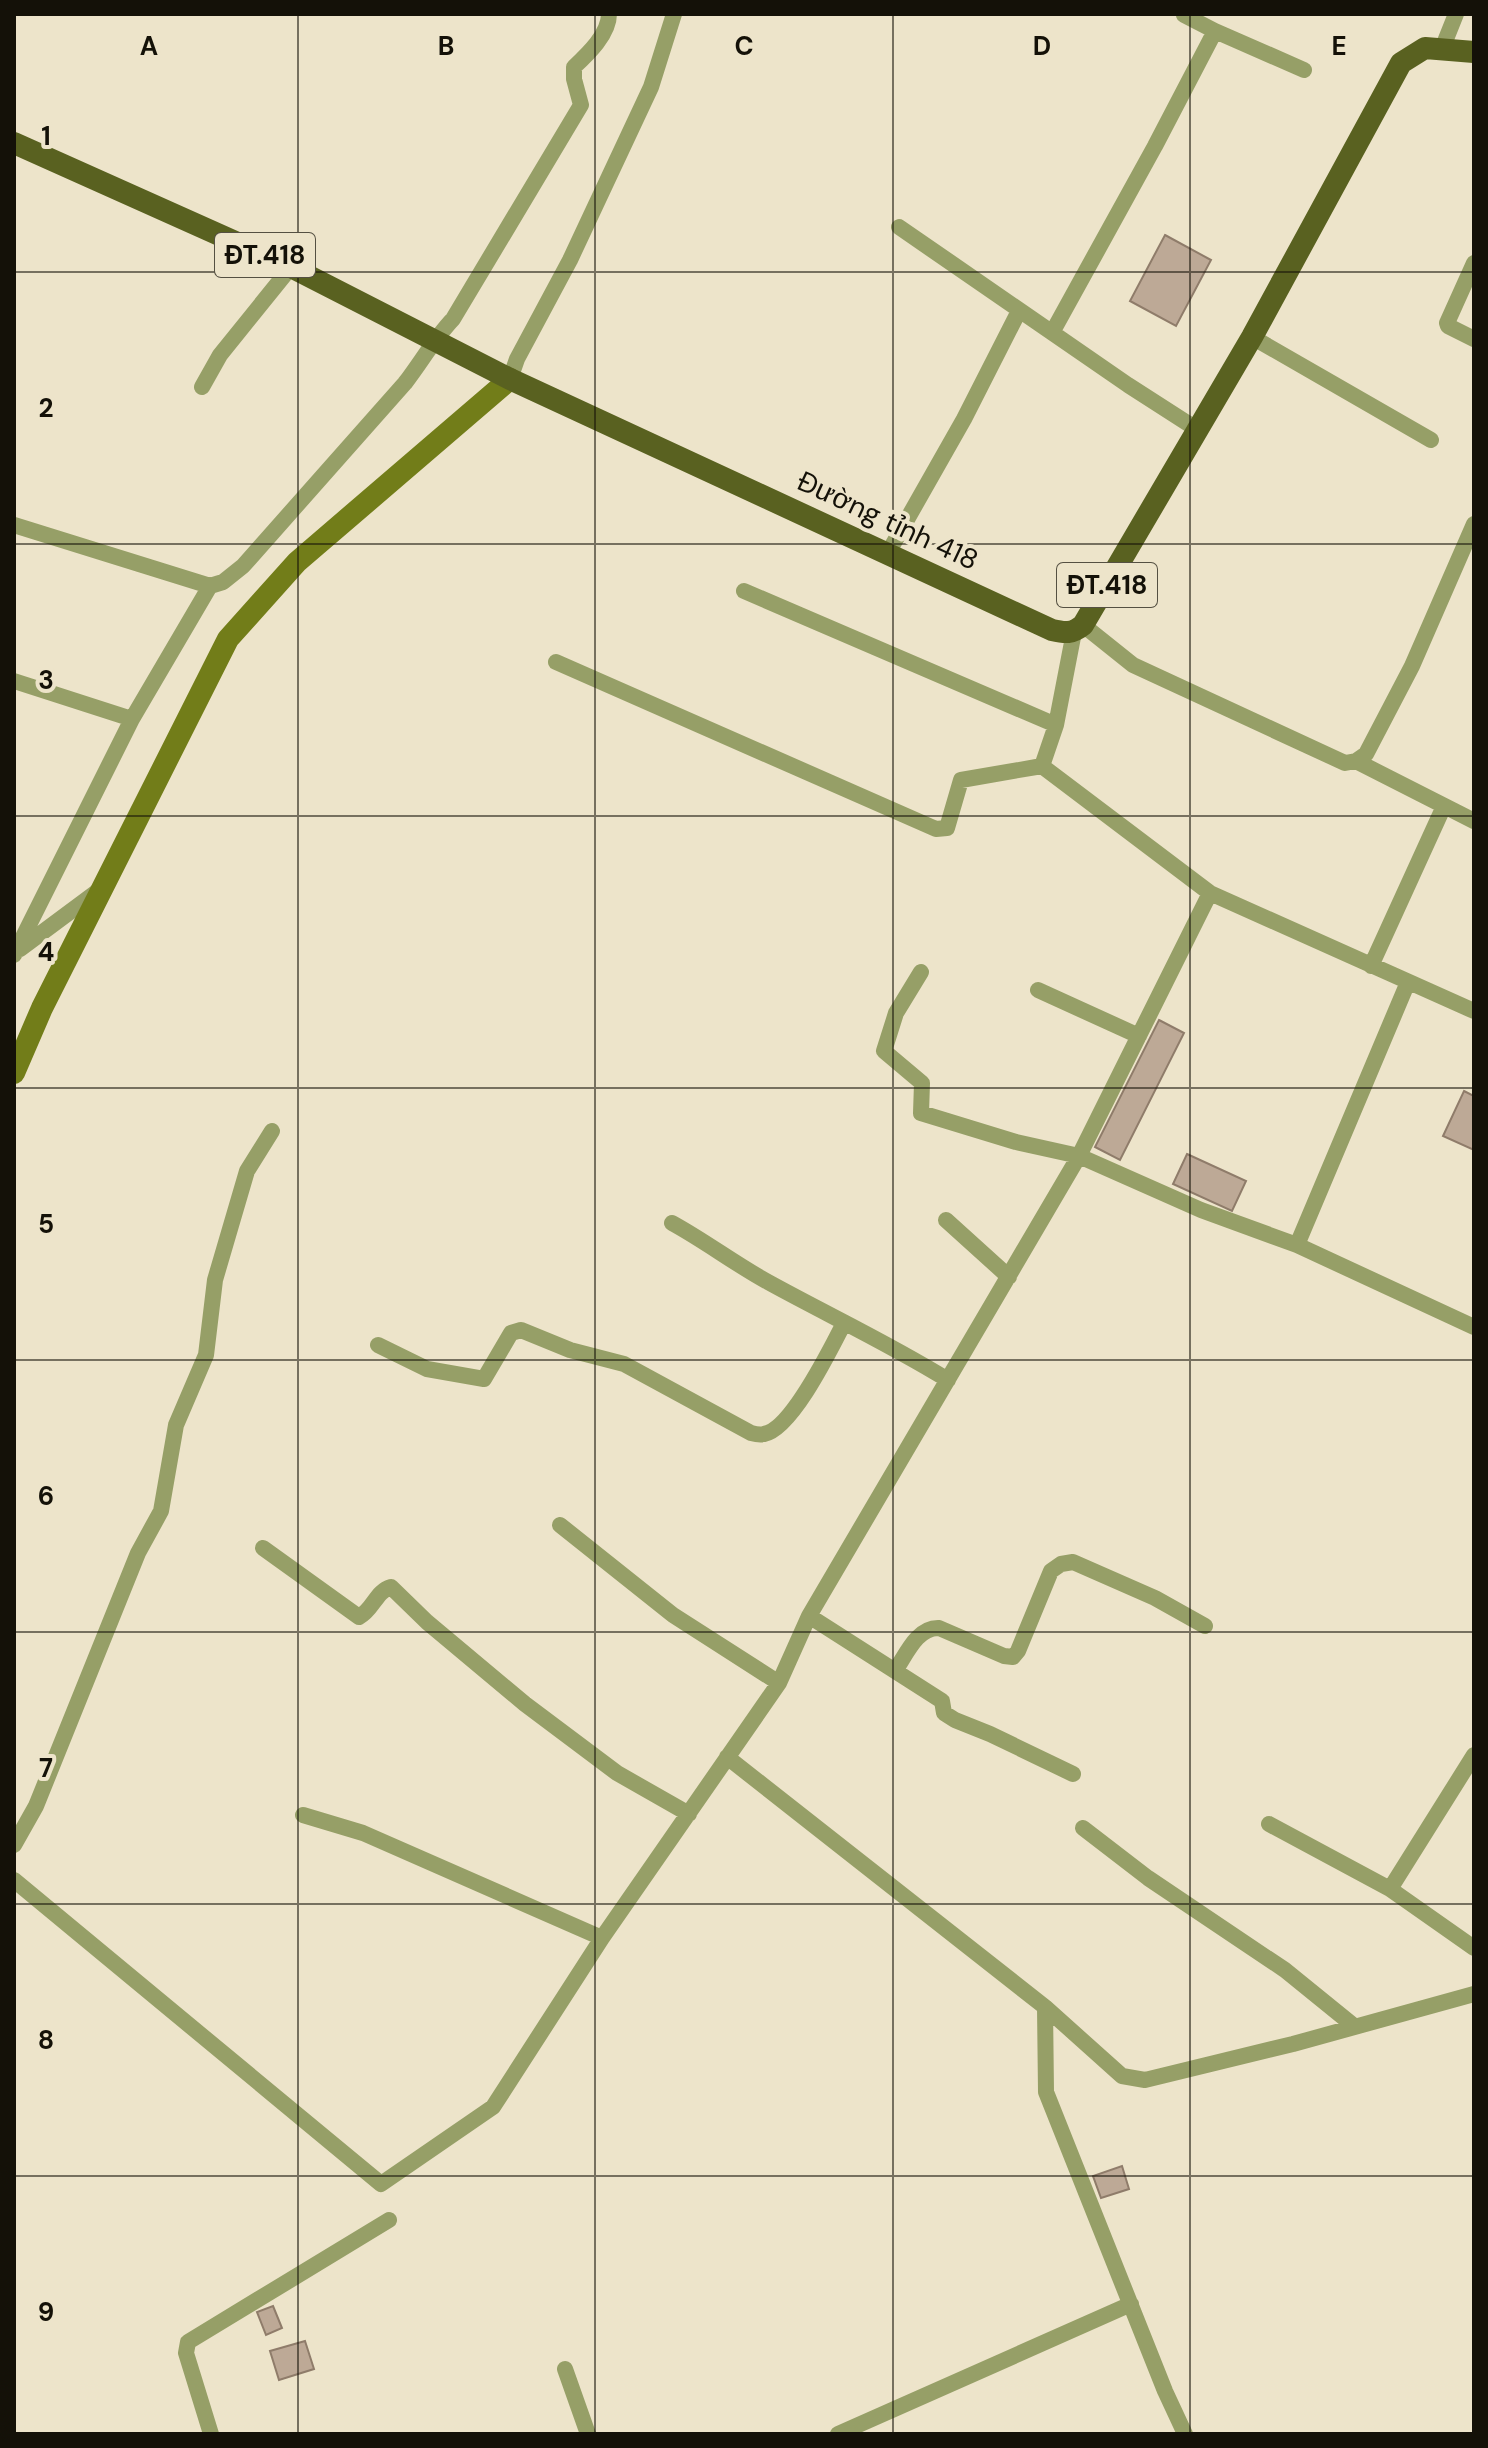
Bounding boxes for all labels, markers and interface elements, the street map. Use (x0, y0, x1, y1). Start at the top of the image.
text: A (140, 29, 158, 63)
text: B (438, 29, 454, 63)
text: C (734, 29, 754, 63)
text: D (1033, 29, 1051, 63)
text: E (1331, 29, 1347, 63)
text: 1 (41, 119, 51, 153)
road number: ĐT.418 (215, 233, 315, 277)
text: 2 (38, 391, 54, 425)
street label: Đường tỉnh 418 (791, 462, 984, 579)
road number: ĐT.418 (1057, 563, 1157, 607)
text: 3 (38, 663, 54, 697)
text: 4 (38, 935, 54, 969)
text: 5 (38, 1207, 54, 1241)
text: 6 (38, 1479, 54, 1513)
text: 7 (39, 1751, 53, 1785)
text: 8 (38, 2023, 54, 2057)
text: 9 (38, 2295, 54, 2329)

